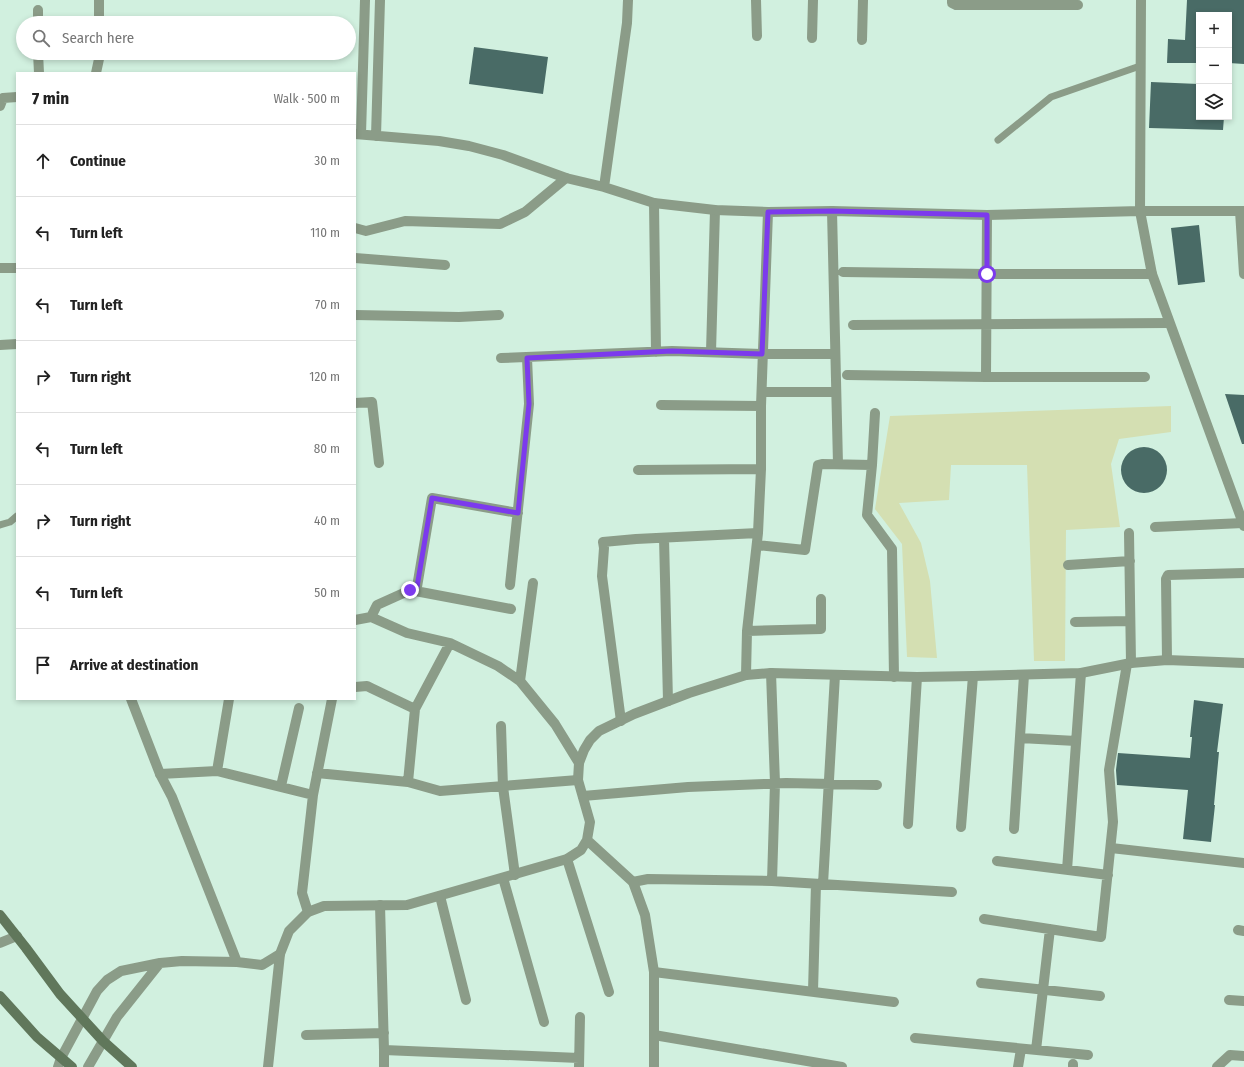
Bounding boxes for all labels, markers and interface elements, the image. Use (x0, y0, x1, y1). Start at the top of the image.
map controls (1196, 12, 1232, 120)
button: + (1196, 12, 1232, 48)
search box (16, 16, 356, 60)
icon: search (30, 27, 52, 49)
text: Search here (62, 29, 134, 47)
button: − (1196, 48, 1232, 84)
button: layers (1196, 84, 1232, 120)
text: 7 min (32, 88, 69, 109)
text: Walk · 500 m (273, 91, 340, 106)
icon: ahead (32, 150, 54, 172)
text: Continue (70, 152, 126, 170)
text: 30 m (314, 153, 340, 168)
icon: left (32, 222, 54, 244)
text: Turn left (70, 224, 123, 242)
text: 110 m (310, 225, 340, 240)
route start (978, 265, 996, 283)
icon: left (32, 294, 54, 316)
text: Turn left (70, 296, 123, 314)
text: 70 m (315, 297, 340, 312)
icon: right (32, 366, 54, 388)
text: Turn right (70, 368, 131, 386)
text: 120 m (309, 369, 340, 384)
icon: left (32, 438, 54, 460)
text: Turn left (70, 440, 123, 458)
text: 80 m (314, 441, 340, 456)
icon: right (32, 510, 54, 532)
text: Turn right (70, 512, 131, 530)
text: 40 m (314, 513, 340, 528)
route end (401, 581, 419, 599)
icon: left (32, 582, 54, 604)
text: Turn left (70, 584, 123, 602)
text: 50 m (314, 585, 340, 600)
icon: arrive (32, 654, 54, 676)
text: Arrive at destination (70, 656, 198, 674)

